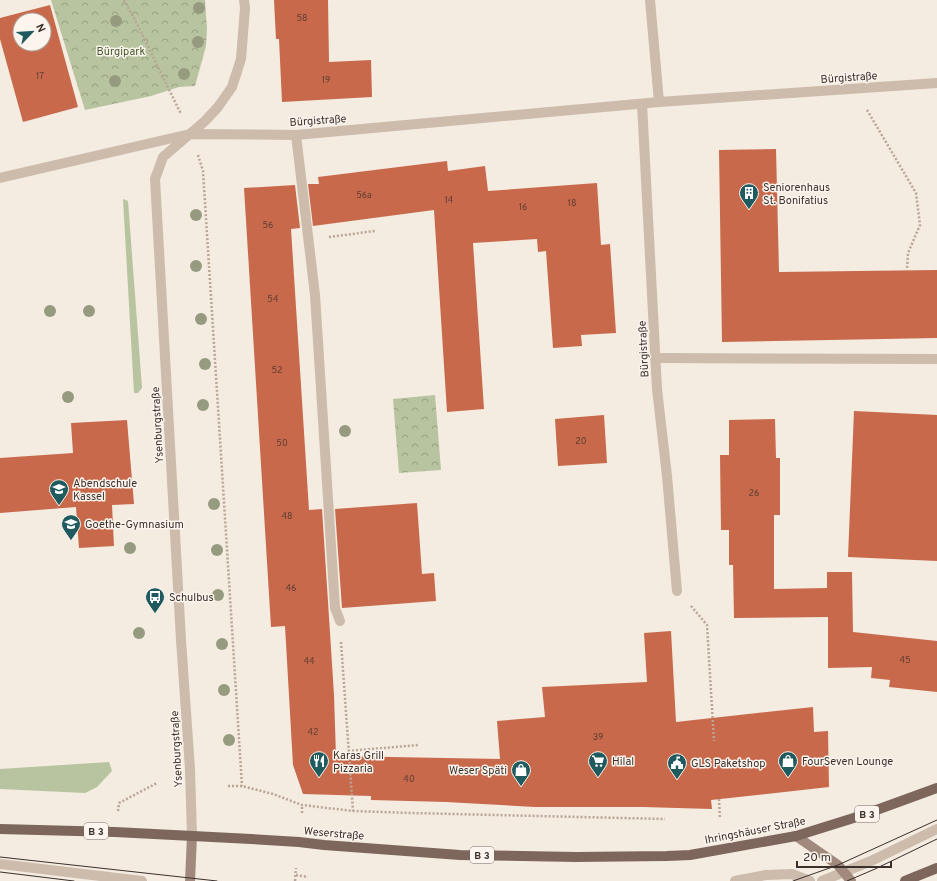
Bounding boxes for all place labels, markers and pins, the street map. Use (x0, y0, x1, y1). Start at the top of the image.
place label: Seniorenhaus St. Bonifatius (763, 181, 830, 208)
building icon: Seniorenhaus St. Bonifatius (738, 182, 760, 210)
place label: Abendschule Kassel (73, 477, 137, 504)
school or university icon: Abendschule Kassel (48, 478, 70, 506)
school or university icon: Goethe-Gymnasium (60, 513, 82, 541)
place label: Goethe-Gymnasium (85, 518, 184, 532)
bus stop icon: Schulbus (144, 586, 166, 614)
place label: Schulbus (169, 591, 214, 605)
place label: Karas Grill Pizzaria (333, 749, 384, 776)
restaurant icon: Karas Grill Pizzaria (308, 750, 330, 778)
supermarket icon: Hilal (587, 750, 609, 778)
shop icon: FourSeven Lounge (777, 750, 799, 778)
public building icon: GLS Paketshop (666, 752, 688, 780)
place label: Hilal (612, 755, 634, 769)
place label: FourSeven Lounge (802, 755, 893, 769)
place label: GLS Paketshop (691, 757, 765, 771)
shop icon: Weser Späti (510, 759, 532, 787)
place label: Weser Späti (449, 764, 507, 778)

